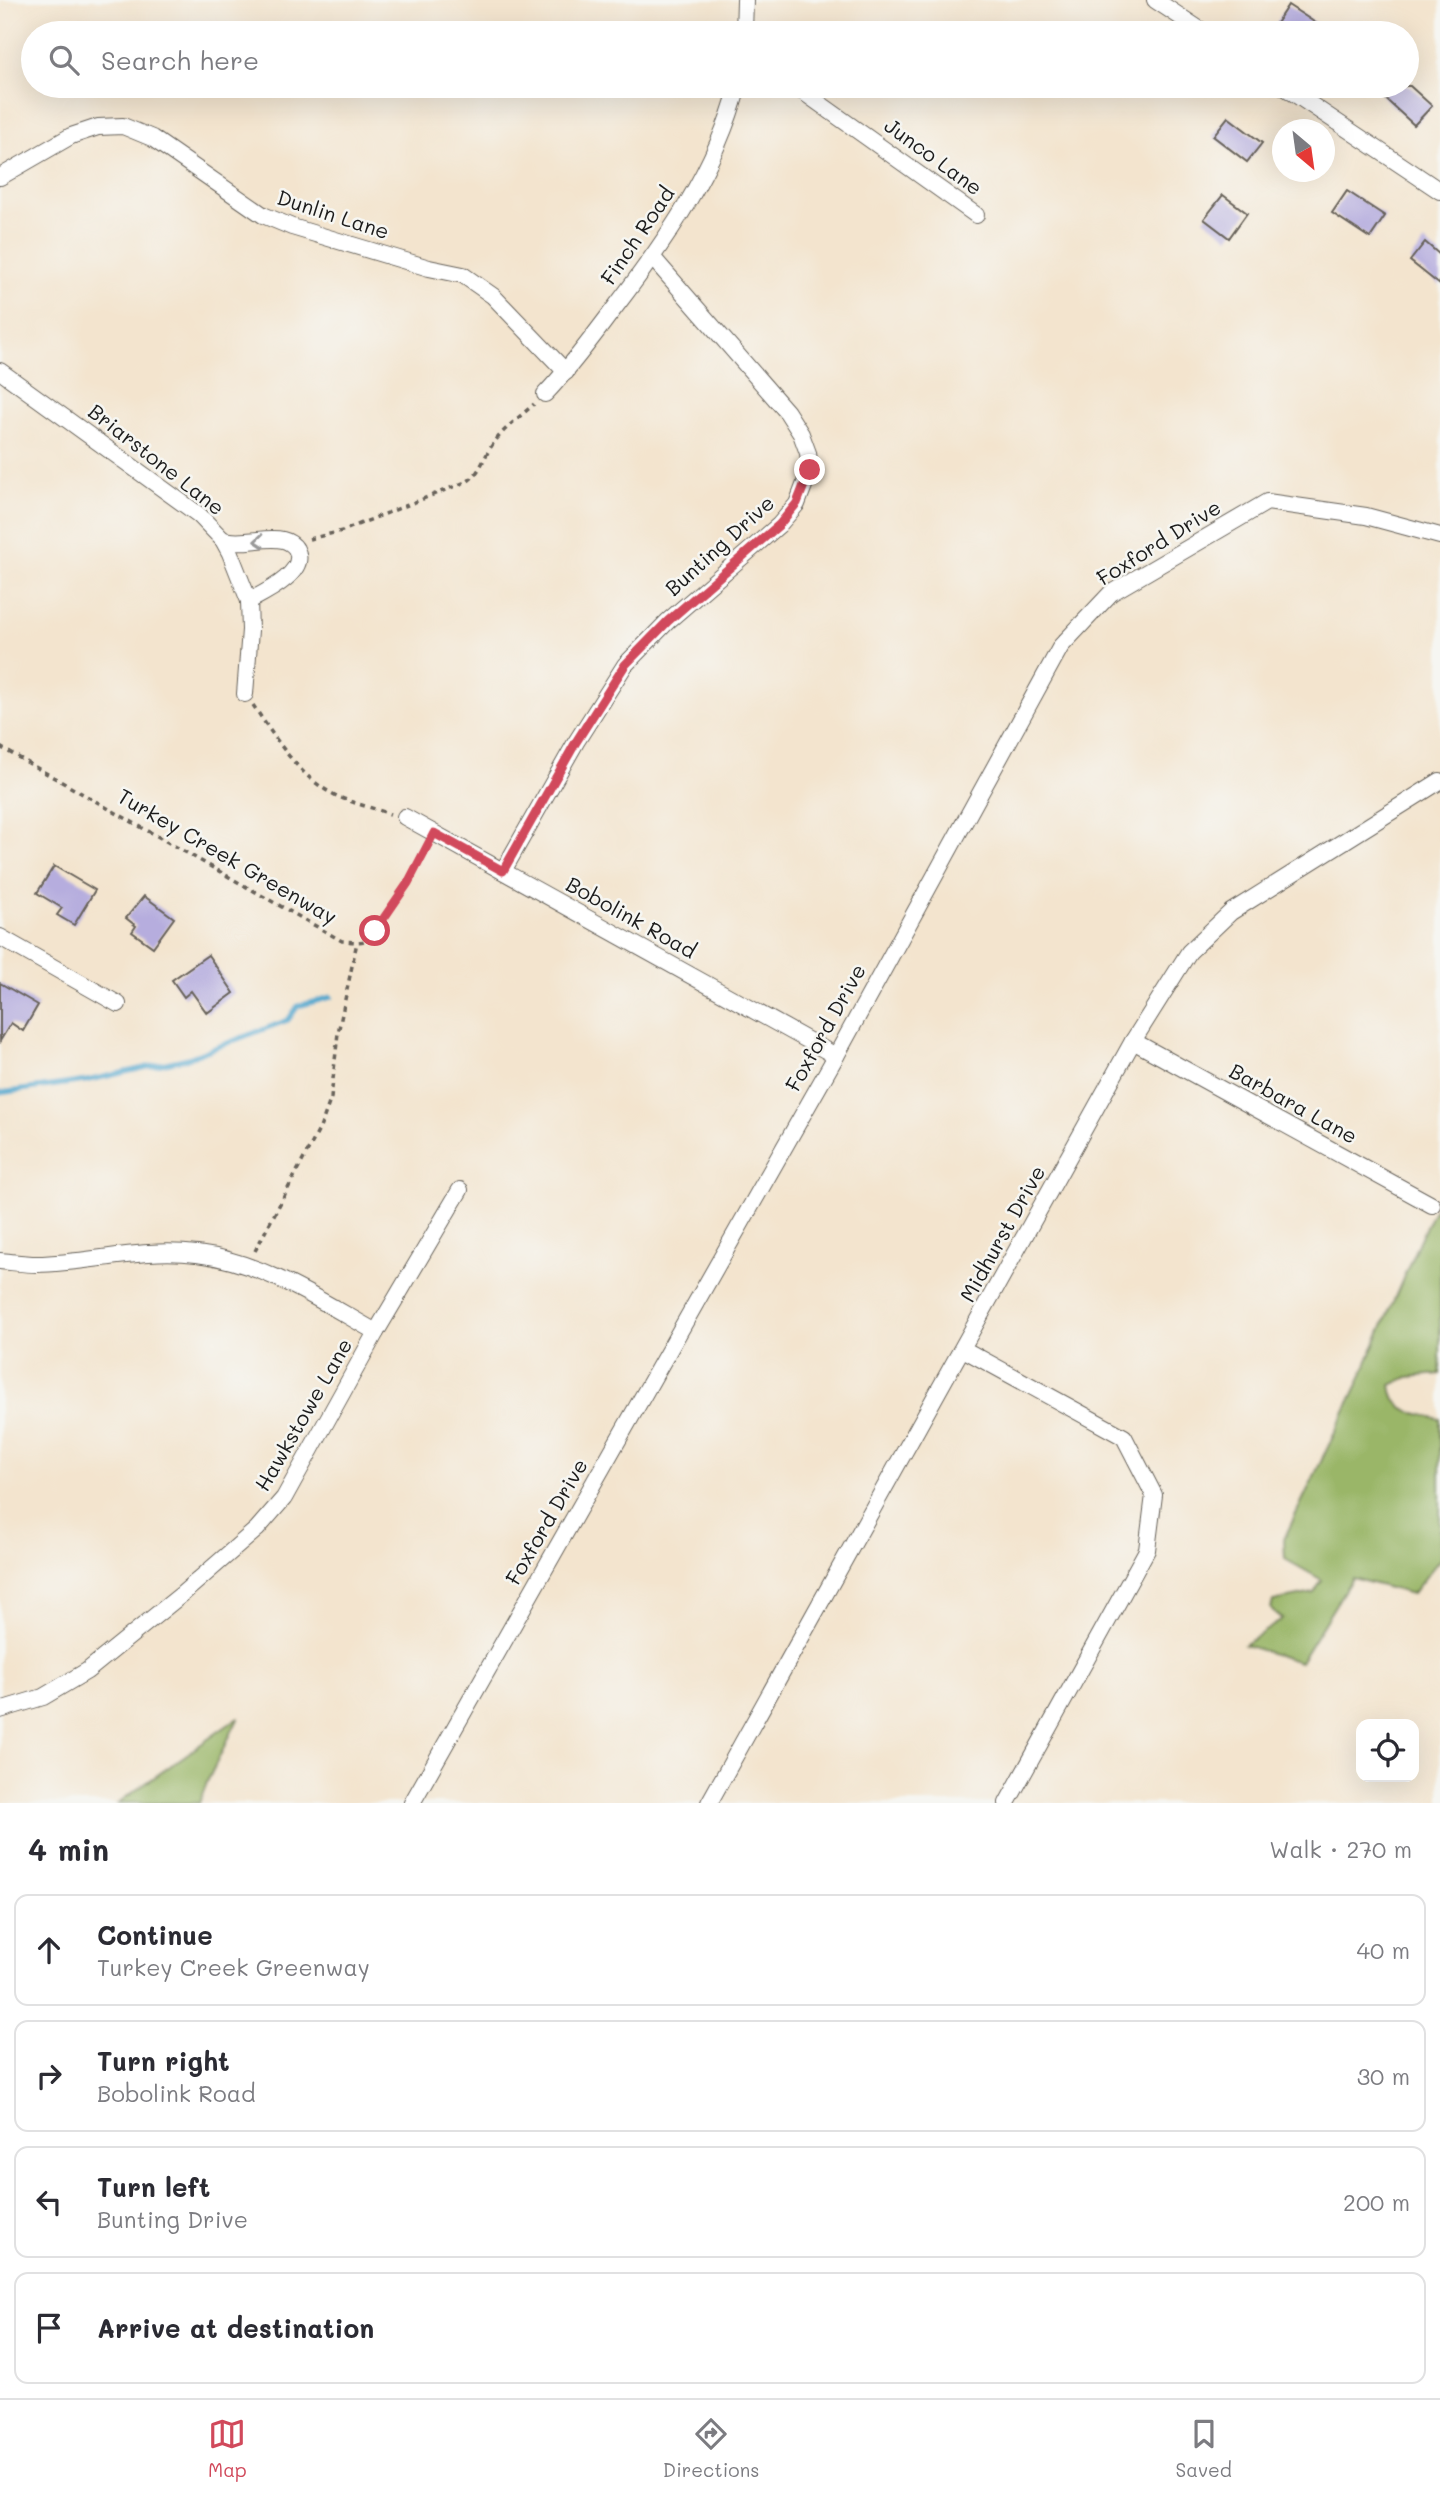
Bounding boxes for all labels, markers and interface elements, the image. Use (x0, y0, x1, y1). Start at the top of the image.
search box (21, 21, 1419, 98)
icon: search (45, 41, 83, 79)
text: Search here (101, 43, 259, 77)
street label: Junco Lane (879, 111, 988, 200)
north arrow (1272, 119, 1335, 182)
street label: Finch Road (594, 181, 680, 290)
street label: Dunlin Lane (274, 183, 393, 244)
street label: Briarstone Lane (83, 397, 231, 520)
route end (794, 454, 825, 485)
street label: Bunting Drive (659, 489, 779, 601)
street label: Foxford Drive (1091, 493, 1225, 591)
one-way arrow (254, 533, 265, 548)
street label: Turkey Creek Greenway (113, 782, 342, 930)
street label: Bobolink Road (562, 870, 702, 964)
route start (359, 915, 390, 946)
street label: Foxford Drive (779, 959, 871, 1096)
street label: Barbara Lane (1225, 1056, 1362, 1149)
street label: Midhurst Drive (953, 1160, 1050, 1306)
street label: Hawkstowe Lane (248, 1333, 357, 1496)
street label: Foxford Drive (499, 1453, 593, 1589)
map controls (1356, 1719, 1419, 1782)
button: locate (1356, 1719, 1419, 1782)
text: 4 min (28, 1829, 109, 1869)
text: Walk · 270 m (1269, 1834, 1412, 1864)
text: Continue (97, 1918, 213, 1952)
icon: ahead (30, 1931, 68, 1969)
text: 40 m (1357, 1935, 1410, 1965)
text: Turkey Creek Greenway (97, 1952, 370, 1982)
text: Turn right (97, 2044, 230, 2078)
icon: right (30, 2057, 68, 2095)
text: 30 m (1357, 2061, 1410, 2091)
text: Bobolink Road (97, 2078, 256, 2108)
text: Turn left (97, 2170, 210, 2204)
icon: left (30, 2183, 68, 2221)
text: 200 m (1343, 2187, 1410, 2217)
text: Bunting Drive (97, 2204, 248, 2234)
icon: arrive (30, 2309, 68, 2347)
text: Arrive at destination (97, 2311, 374, 2345)
tab: Map (208, 2415, 247, 2482)
tab: Directions (663, 2415, 759, 2482)
tab: Saved (1176, 2415, 1232, 2482)

